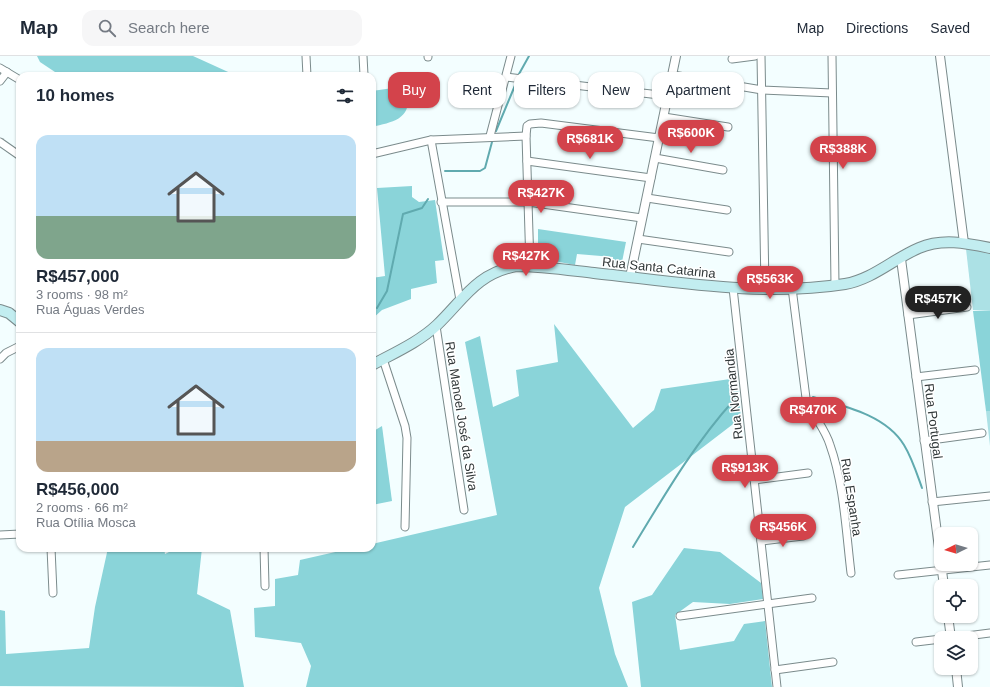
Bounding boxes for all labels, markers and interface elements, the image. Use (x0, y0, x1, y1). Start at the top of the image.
search box (82, 10, 362, 46)
text: Map (20, 17, 58, 38)
icon: search (96, 17, 118, 39)
text: Search here (128, 19, 210, 36)
text: Map (797, 20, 824, 36)
text: Directions (846, 20, 908, 36)
text: Saved (930, 20, 970, 36)
chip: Buy (388, 72, 440, 108)
chip: Rent (448, 72, 506, 108)
chip: Filters (514, 72, 580, 108)
chip: New (588, 72, 644, 108)
chip: Apartment (652, 72, 744, 108)
icon: filters (334, 85, 356, 107)
text: 10 homes (36, 86, 114, 105)
pin: R$600K (658, 120, 724, 154)
text: R$600K (667, 125, 715, 140)
pin: R$681K (557, 126, 623, 160)
text: R$681K (566, 131, 614, 146)
pin: R$388K (810, 136, 876, 170)
text: R$388K (819, 141, 867, 156)
icon: home (160, 161, 232, 233)
pin: R$427K (508, 180, 574, 214)
text: R$427K (517, 185, 565, 200)
pin: R$427K (493, 243, 559, 277)
text: R$427K (502, 248, 550, 263)
street label: Rua Santa Catarina (601, 254, 717, 281)
pin: R$563K (737, 266, 803, 300)
text: R$457,000 (36, 267, 119, 286)
text: R$563K (746, 271, 794, 286)
pin: R$457K (905, 286, 971, 320)
text: 3 rooms · 98 m² (36, 287, 128, 302)
text: R$457K (914, 291, 962, 306)
text: Rua Águas Verdes (36, 302, 144, 317)
street label: Rua Manoel José da Silva (442, 340, 481, 493)
street label: Rua Normandia (721, 347, 746, 440)
icon: home (160, 374, 232, 446)
street label: Rua Portugal (921, 382, 946, 460)
pin: R$470K (780, 397, 846, 431)
text: R$470K (789, 402, 837, 417)
pin: R$913K (712, 455, 778, 489)
street label: Rua Espanha (838, 457, 865, 538)
text: R$913K (721, 460, 769, 475)
text: R$456,000 (36, 480, 119, 499)
text: 2 rooms · 66 m² (36, 500, 128, 515)
pin: R$456K (750, 514, 816, 548)
text: Rua Otília Mosca (36, 515, 136, 530)
text: R$456K (759, 519, 807, 534)
north arrow (934, 527, 978, 571)
map controls (934, 527, 978, 675)
button: locate (934, 579, 978, 623)
button: layers (934, 631, 978, 675)

